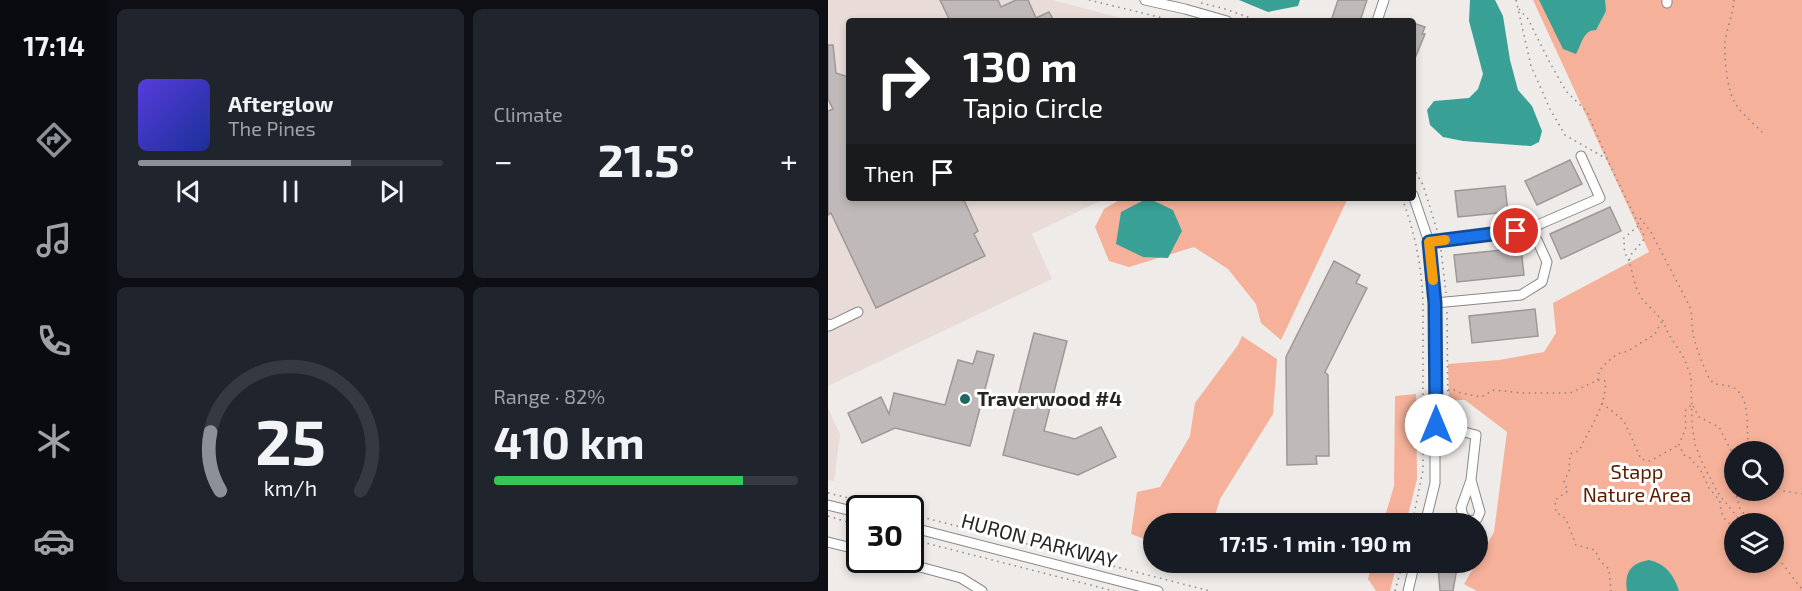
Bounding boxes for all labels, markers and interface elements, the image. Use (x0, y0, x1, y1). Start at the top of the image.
text: 17:14 (23, 29, 85, 61)
text: 130 m (963, 40, 1078, 90)
icon: right (864, 42, 942, 120)
text: Afterglow (228, 90, 333, 116)
text: Tapio Circle (963, 91, 1103, 123)
text: Climate (494, 102, 563, 126)
text: The Pines (228, 116, 316, 140)
icon: directions (33, 119, 75, 161)
text: 21.5° (598, 132, 695, 186)
text: − (494, 140, 513, 180)
text: + (780, 140, 798, 180)
icon: arrive (926, 156, 959, 189)
text: Then (864, 160, 914, 186)
icon: previous (172, 175, 205, 208)
icon: pause (274, 175, 307, 208)
icon: next (375, 175, 408, 208)
pin (1490, 205, 1541, 256)
icon: arrive (1499, 214, 1532, 247)
icon: music (33, 219, 75, 261)
icon: phone (33, 320, 75, 362)
text: Range · 82% (494, 384, 605, 408)
place label: Traverwood #4 (977, 386, 1122, 410)
marker: Traverwood #4 (958, 392, 972, 406)
position arrow (1404, 393, 1468, 457)
text: 25 (255, 403, 326, 478)
text: 410 km (494, 414, 645, 468)
icon: climate (33, 420, 75, 462)
map controls (1724, 441, 1784, 573)
button: search (1724, 441, 1784, 501)
park label: Stapp Nature Area (1583, 459, 1691, 506)
text: km/h (264, 476, 317, 501)
speed limit sign: 30 (846, 495, 924, 573)
street label: HURON PARKWAY (959, 508, 1120, 572)
button: layers (1724, 513, 1784, 573)
icon: car (33, 520, 75, 562)
text: 17:15 · 1 min · 190 m (1220, 530, 1411, 556)

